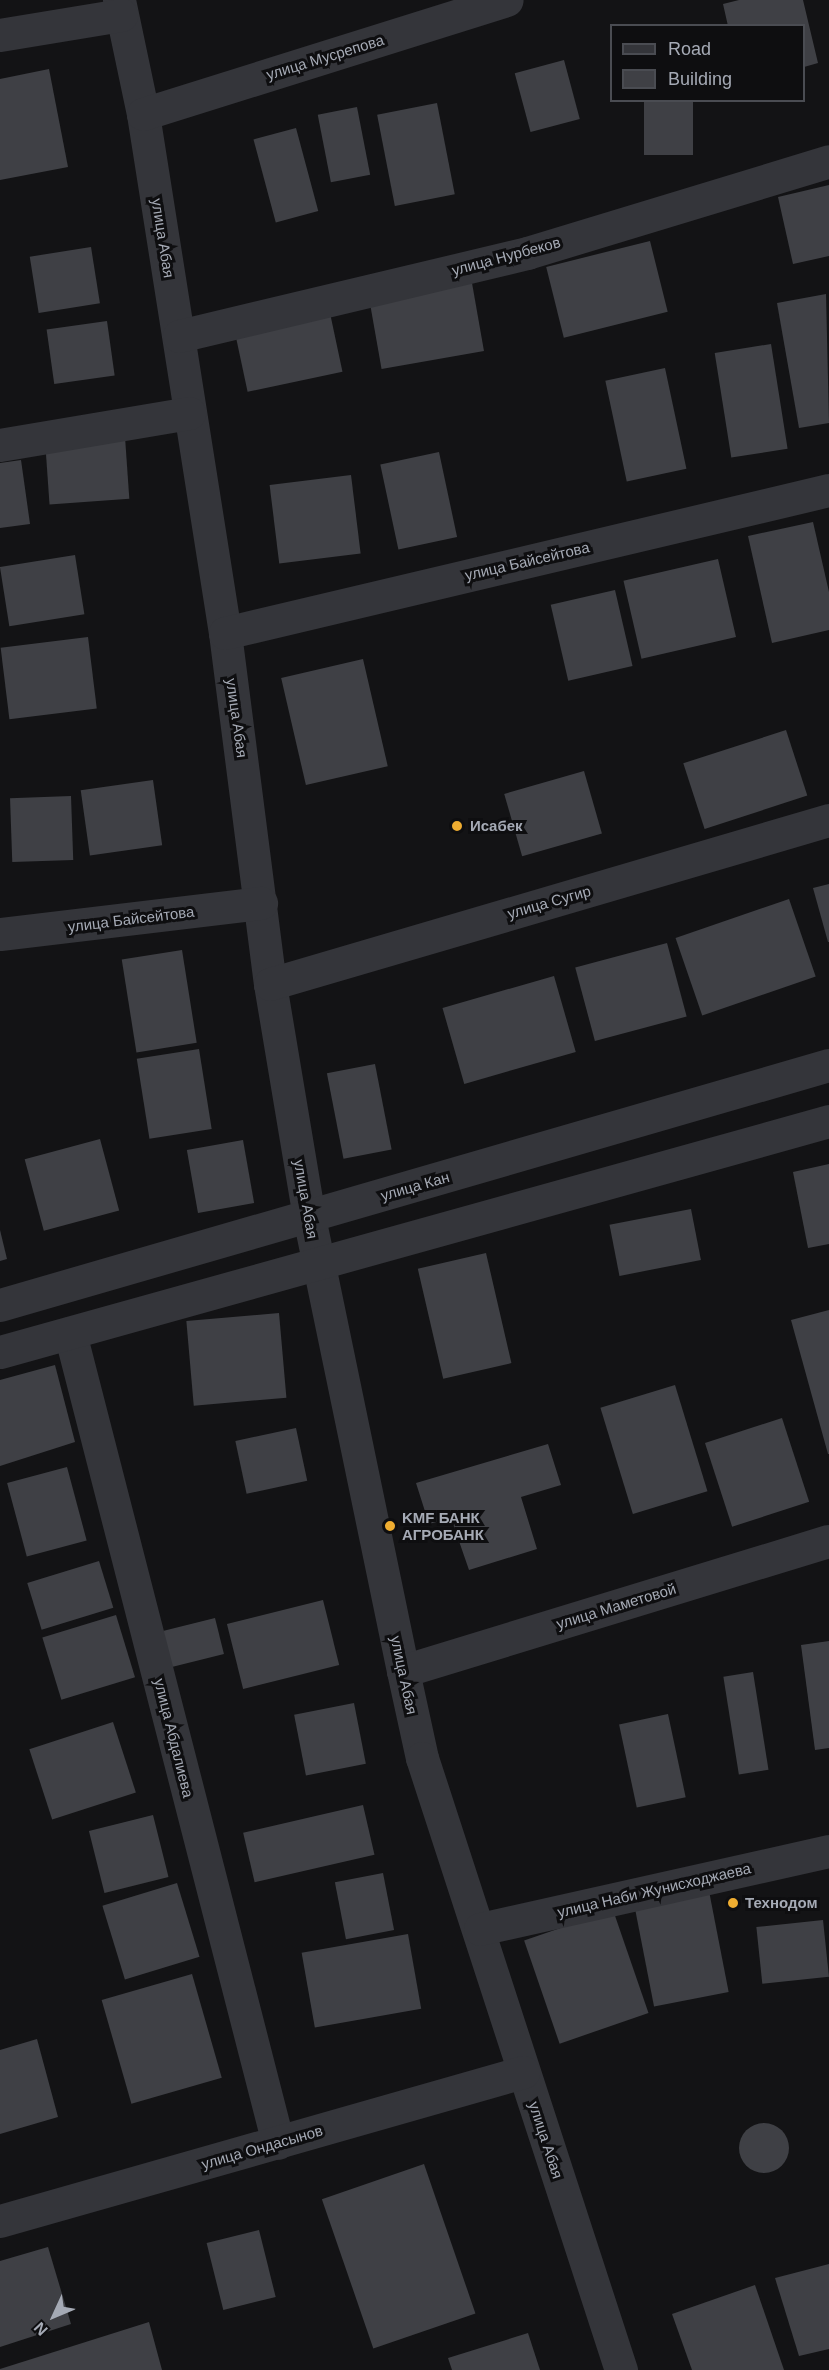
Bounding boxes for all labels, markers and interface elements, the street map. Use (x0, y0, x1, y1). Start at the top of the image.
legend (610, 24, 805, 102)
street label: улица Мусрепова (264, 31, 386, 83)
text: Road (668, 39, 711, 59)
text: Building (668, 69, 732, 89)
street label: улица Абая (148, 197, 178, 279)
street label: улица Нурбеков (450, 233, 562, 279)
street label: улица Байсейтова (463, 538, 591, 584)
street label: улица Абая (223, 677, 251, 759)
marker: Иcабек (448, 817, 466, 835)
place label: Иcабек (470, 817, 523, 835)
street label: улица Сугир (505, 882, 593, 922)
street label: улица Байсейтова (67, 902, 195, 936)
street label: улица Абая (290, 1158, 322, 1240)
street label: улица Кан (379, 1168, 451, 1204)
place label: KMF БАНК АГРОБАНК (402, 1508, 484, 1543)
marker: KMF БАНК АГРОБАНК (383, 1519, 397, 1533)
street label: улица Маметовой (554, 1579, 678, 1633)
street label: улица Абая (387, 1634, 421, 1716)
street label: улица Абдалиева (151, 1677, 197, 1799)
street label: улица Наби Жунисходжаева (556, 1859, 752, 1921)
place label: Технодом (745, 1894, 818, 1912)
marker: Технодом (726, 1896, 740, 1910)
street label: улица Абая (525, 2099, 567, 2181)
street label: улица Ондасынов (199, 2121, 325, 2173)
north arrow (24, 2286, 84, 2346)
text: N (31, 2319, 51, 2339)

